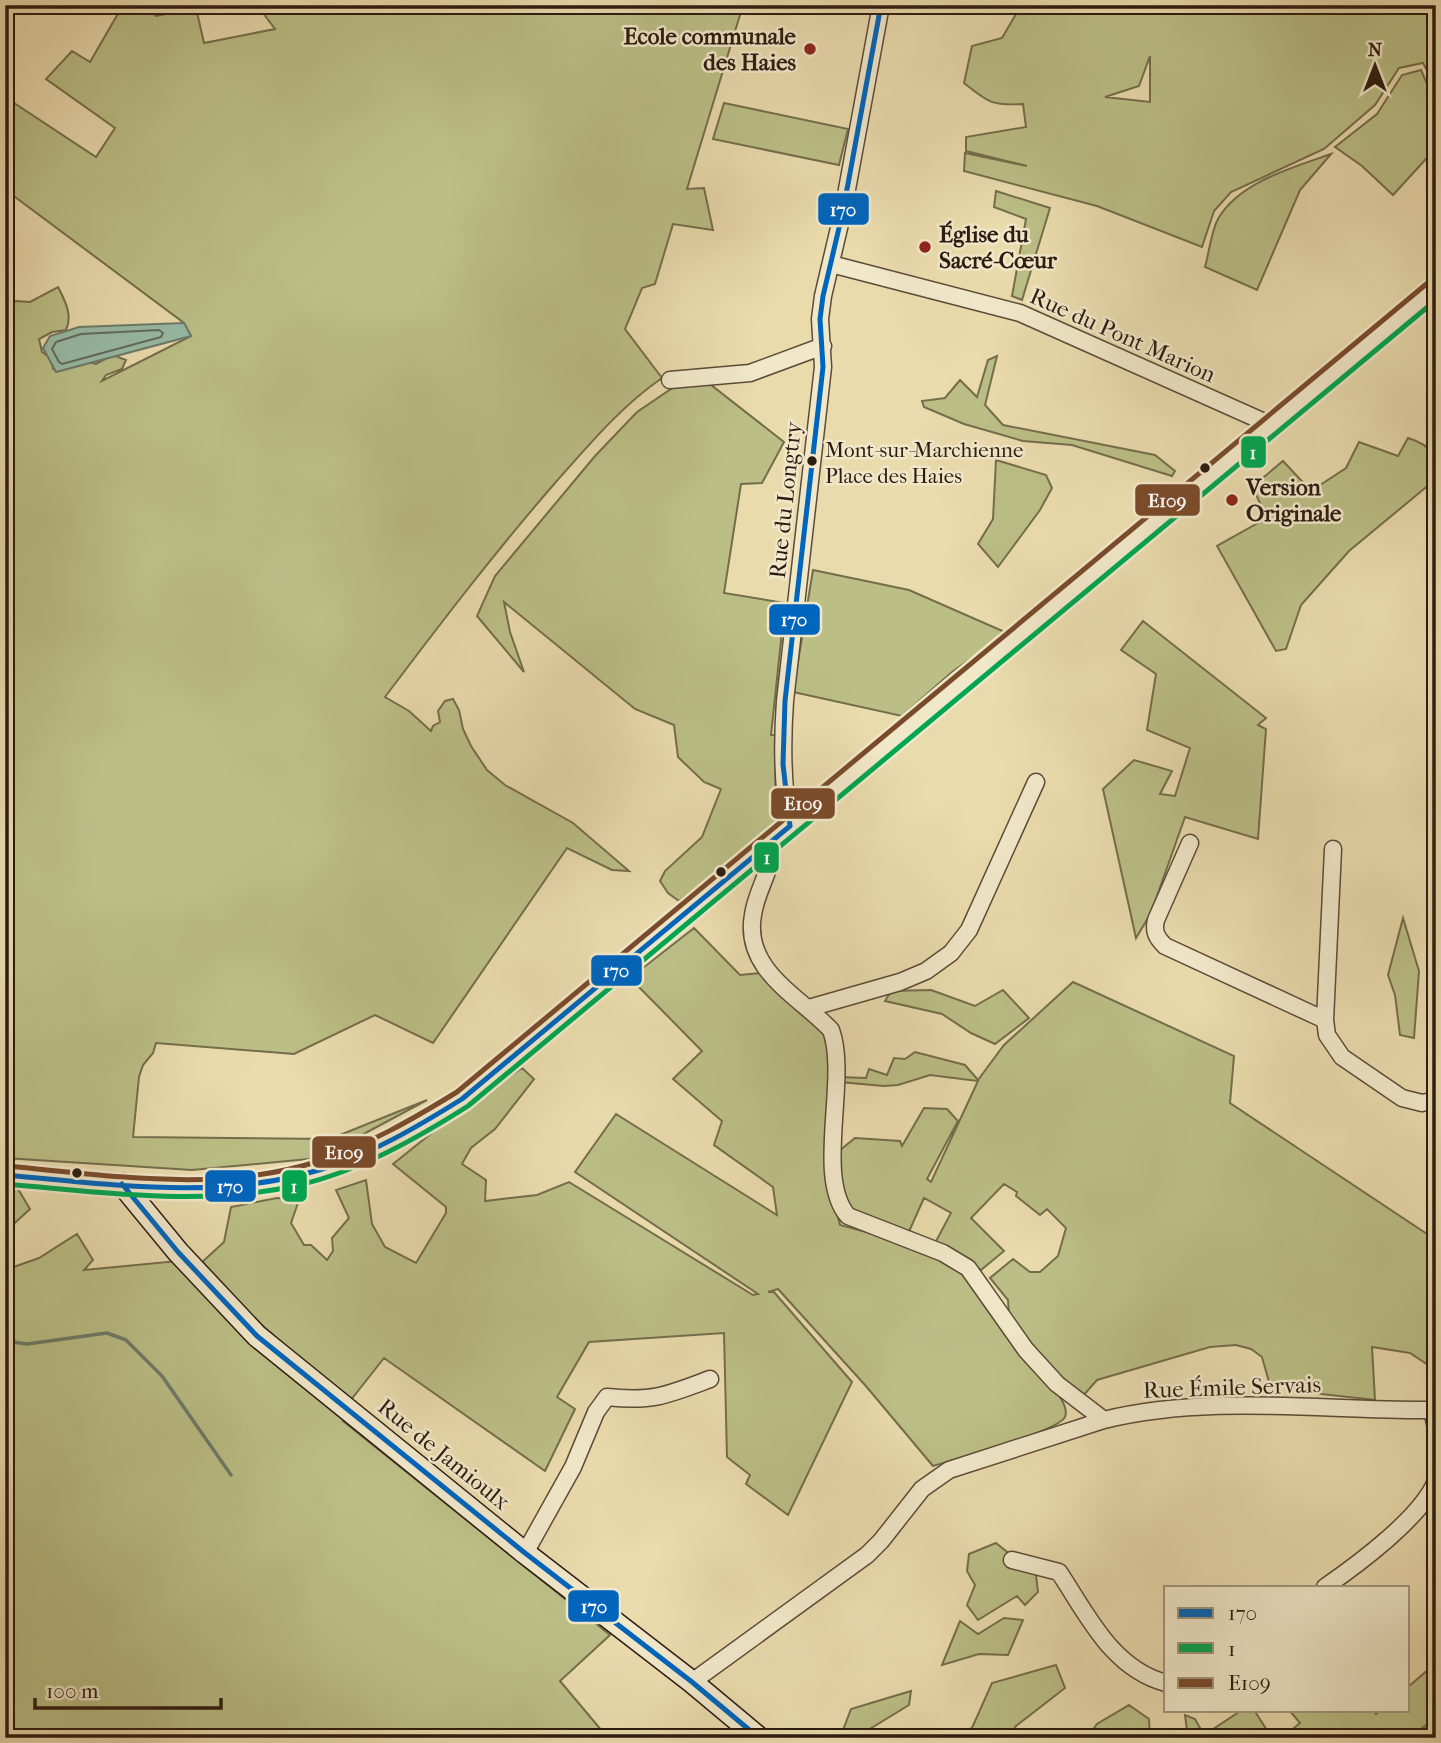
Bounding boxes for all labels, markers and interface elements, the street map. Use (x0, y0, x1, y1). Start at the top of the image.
place label: Ecole communale des Haies (624, 23, 797, 76)
north arrow (1340, 32, 1410, 102)
text: N (1368, 39, 1383, 61)
marker: Ecole communale des Haies (802, 41, 818, 57)
line badge: 170 (817, 192, 870, 226)
text: 170 (830, 199, 856, 221)
place label: Église du Sacré-Cœur (939, 220, 1058, 274)
marker: Église du Sacré-Cœur (917, 239, 933, 255)
street label: Rue du Pont Marion (1026, 282, 1220, 389)
street label: Rue du Longtry (764, 420, 807, 580)
line badge: 1 (1240, 435, 1267, 469)
place label: Mont-sur-Marchienne Place des Haies (825, 438, 1023, 488)
text: 1 (1250, 442, 1256, 464)
marker: Mont-sur-Marchienne Place des Haies (805, 454, 819, 468)
unlabelled marker (1198, 461, 1212, 475)
place label: Version Originale (1245, 474, 1342, 527)
line badge: E109 (1134, 483, 1201, 517)
text: E109 (1148, 490, 1186, 512)
marker: Version Originale (1224, 492, 1240, 508)
line badge: 170 (768, 603, 821, 636)
text: 170 (781, 609, 807, 631)
line badge: E109 (770, 787, 836, 820)
text: E109 (784, 793, 822, 815)
line badge: 1 (753, 841, 780, 874)
text: 1 (764, 847, 770, 869)
unlabelled marker (714, 865, 728, 879)
line badge: 170 (590, 954, 643, 987)
text: 170 (603, 960, 629, 982)
line badge: E109 (311, 1135, 377, 1169)
text: E109 (325, 1142, 363, 1164)
unlabelled marker (70, 1166, 84, 1180)
line badge: 170 (204, 1169, 257, 1203)
line badge: 1 (281, 1169, 308, 1203)
text: 170 (217, 1176, 243, 1198)
text: 1 (291, 1176, 297, 1198)
street label: Rue Émile Servais (1142, 1371, 1322, 1404)
street label: Rue de Jamioulx (372, 1393, 515, 1516)
legend (1164, 1586, 1410, 1712)
line badge: 170 (567, 1589, 620, 1623)
text: 170 (581, 1596, 607, 1618)
text: 170 (1228, 1601, 1257, 1625)
text: 1 (1228, 1637, 1236, 1661)
scale bar (35, 1666, 220, 1710)
text: E109 (1228, 1671, 1271, 1695)
text: 100 m (46, 1679, 99, 1703)

